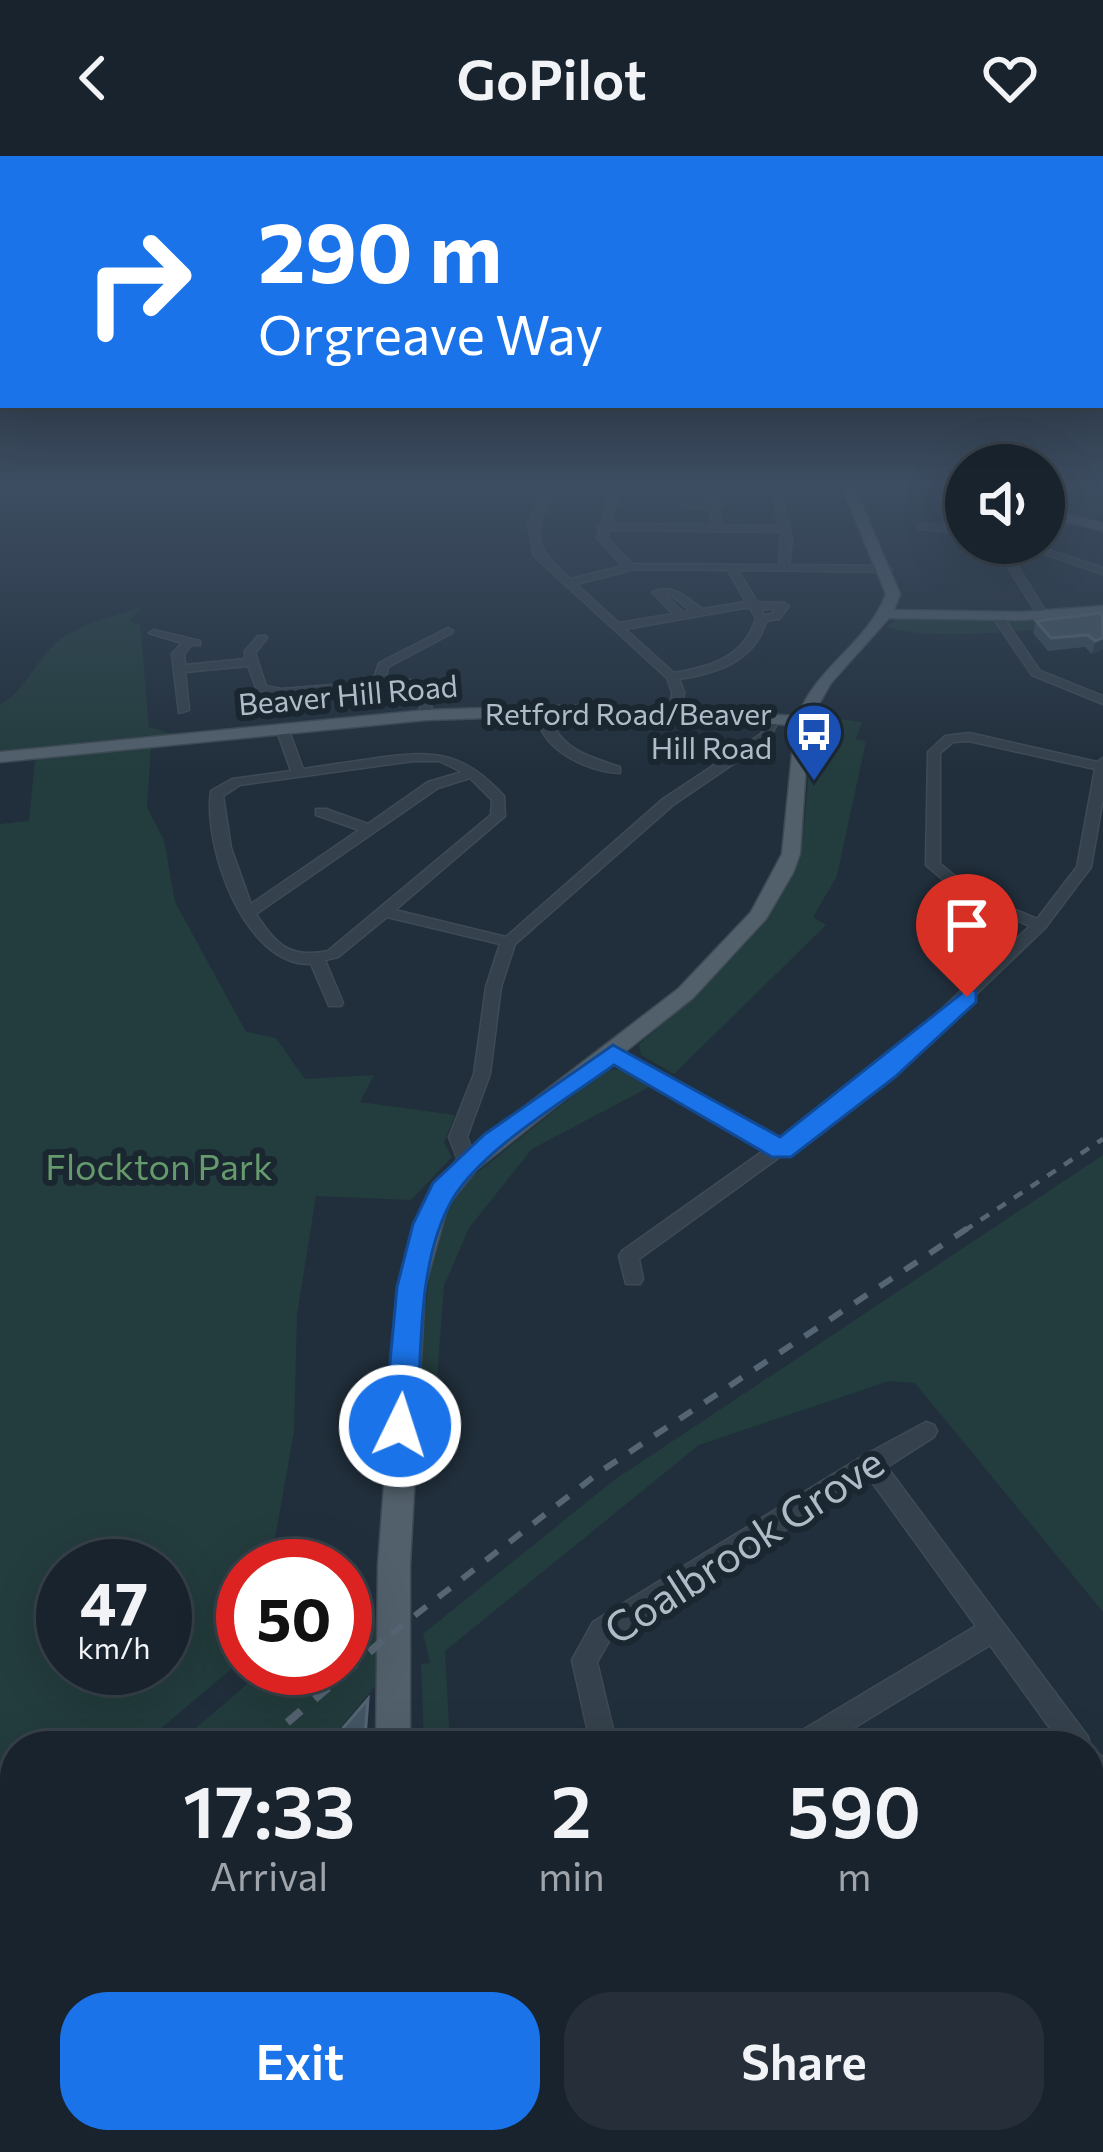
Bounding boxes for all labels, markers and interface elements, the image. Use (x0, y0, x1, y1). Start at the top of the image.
icon: back (60, 45, 126, 111)
text: GoPilot (456, 45, 647, 111)
icon: heart (977, 45, 1043, 111)
text: 290 m (258, 198, 502, 300)
icon: right (60, 204, 216, 360)
text: Orgreave Way (258, 300, 603, 366)
map controls (945, 444, 1065, 564)
button: sound (945, 444, 1065, 564)
street label: Beaver Hill Road (236, 665, 459, 722)
place label: Retford Road/Beaver Hill Road (485, 694, 772, 765)
bus stop icon: Retford Road/Beaver Hill Road (783, 701, 845, 783)
pin (916, 874, 1018, 997)
icon: arrive (934, 892, 1000, 958)
park label: Flockton Park (45, 1143, 273, 1187)
position arrow (337, 1363, 463, 1489)
street label: Coalbrook Grove (593, 1435, 892, 1654)
speed limit sign: 50 (216, 1539, 372, 1695)
text: 47 (80, 1565, 148, 1638)
text: km/h (78, 1628, 150, 1665)
text: 17:33 (183, 1765, 355, 1853)
text: 2 (551, 1765, 592, 1853)
text: 590 (788, 1765, 921, 1853)
text: Arrival (210, 1851, 328, 1899)
text: min (538, 1851, 605, 1899)
text: m (837, 1851, 871, 1899)
button: Exit (60, 1992, 540, 2130)
button: Share (564, 1992, 1044, 2130)

